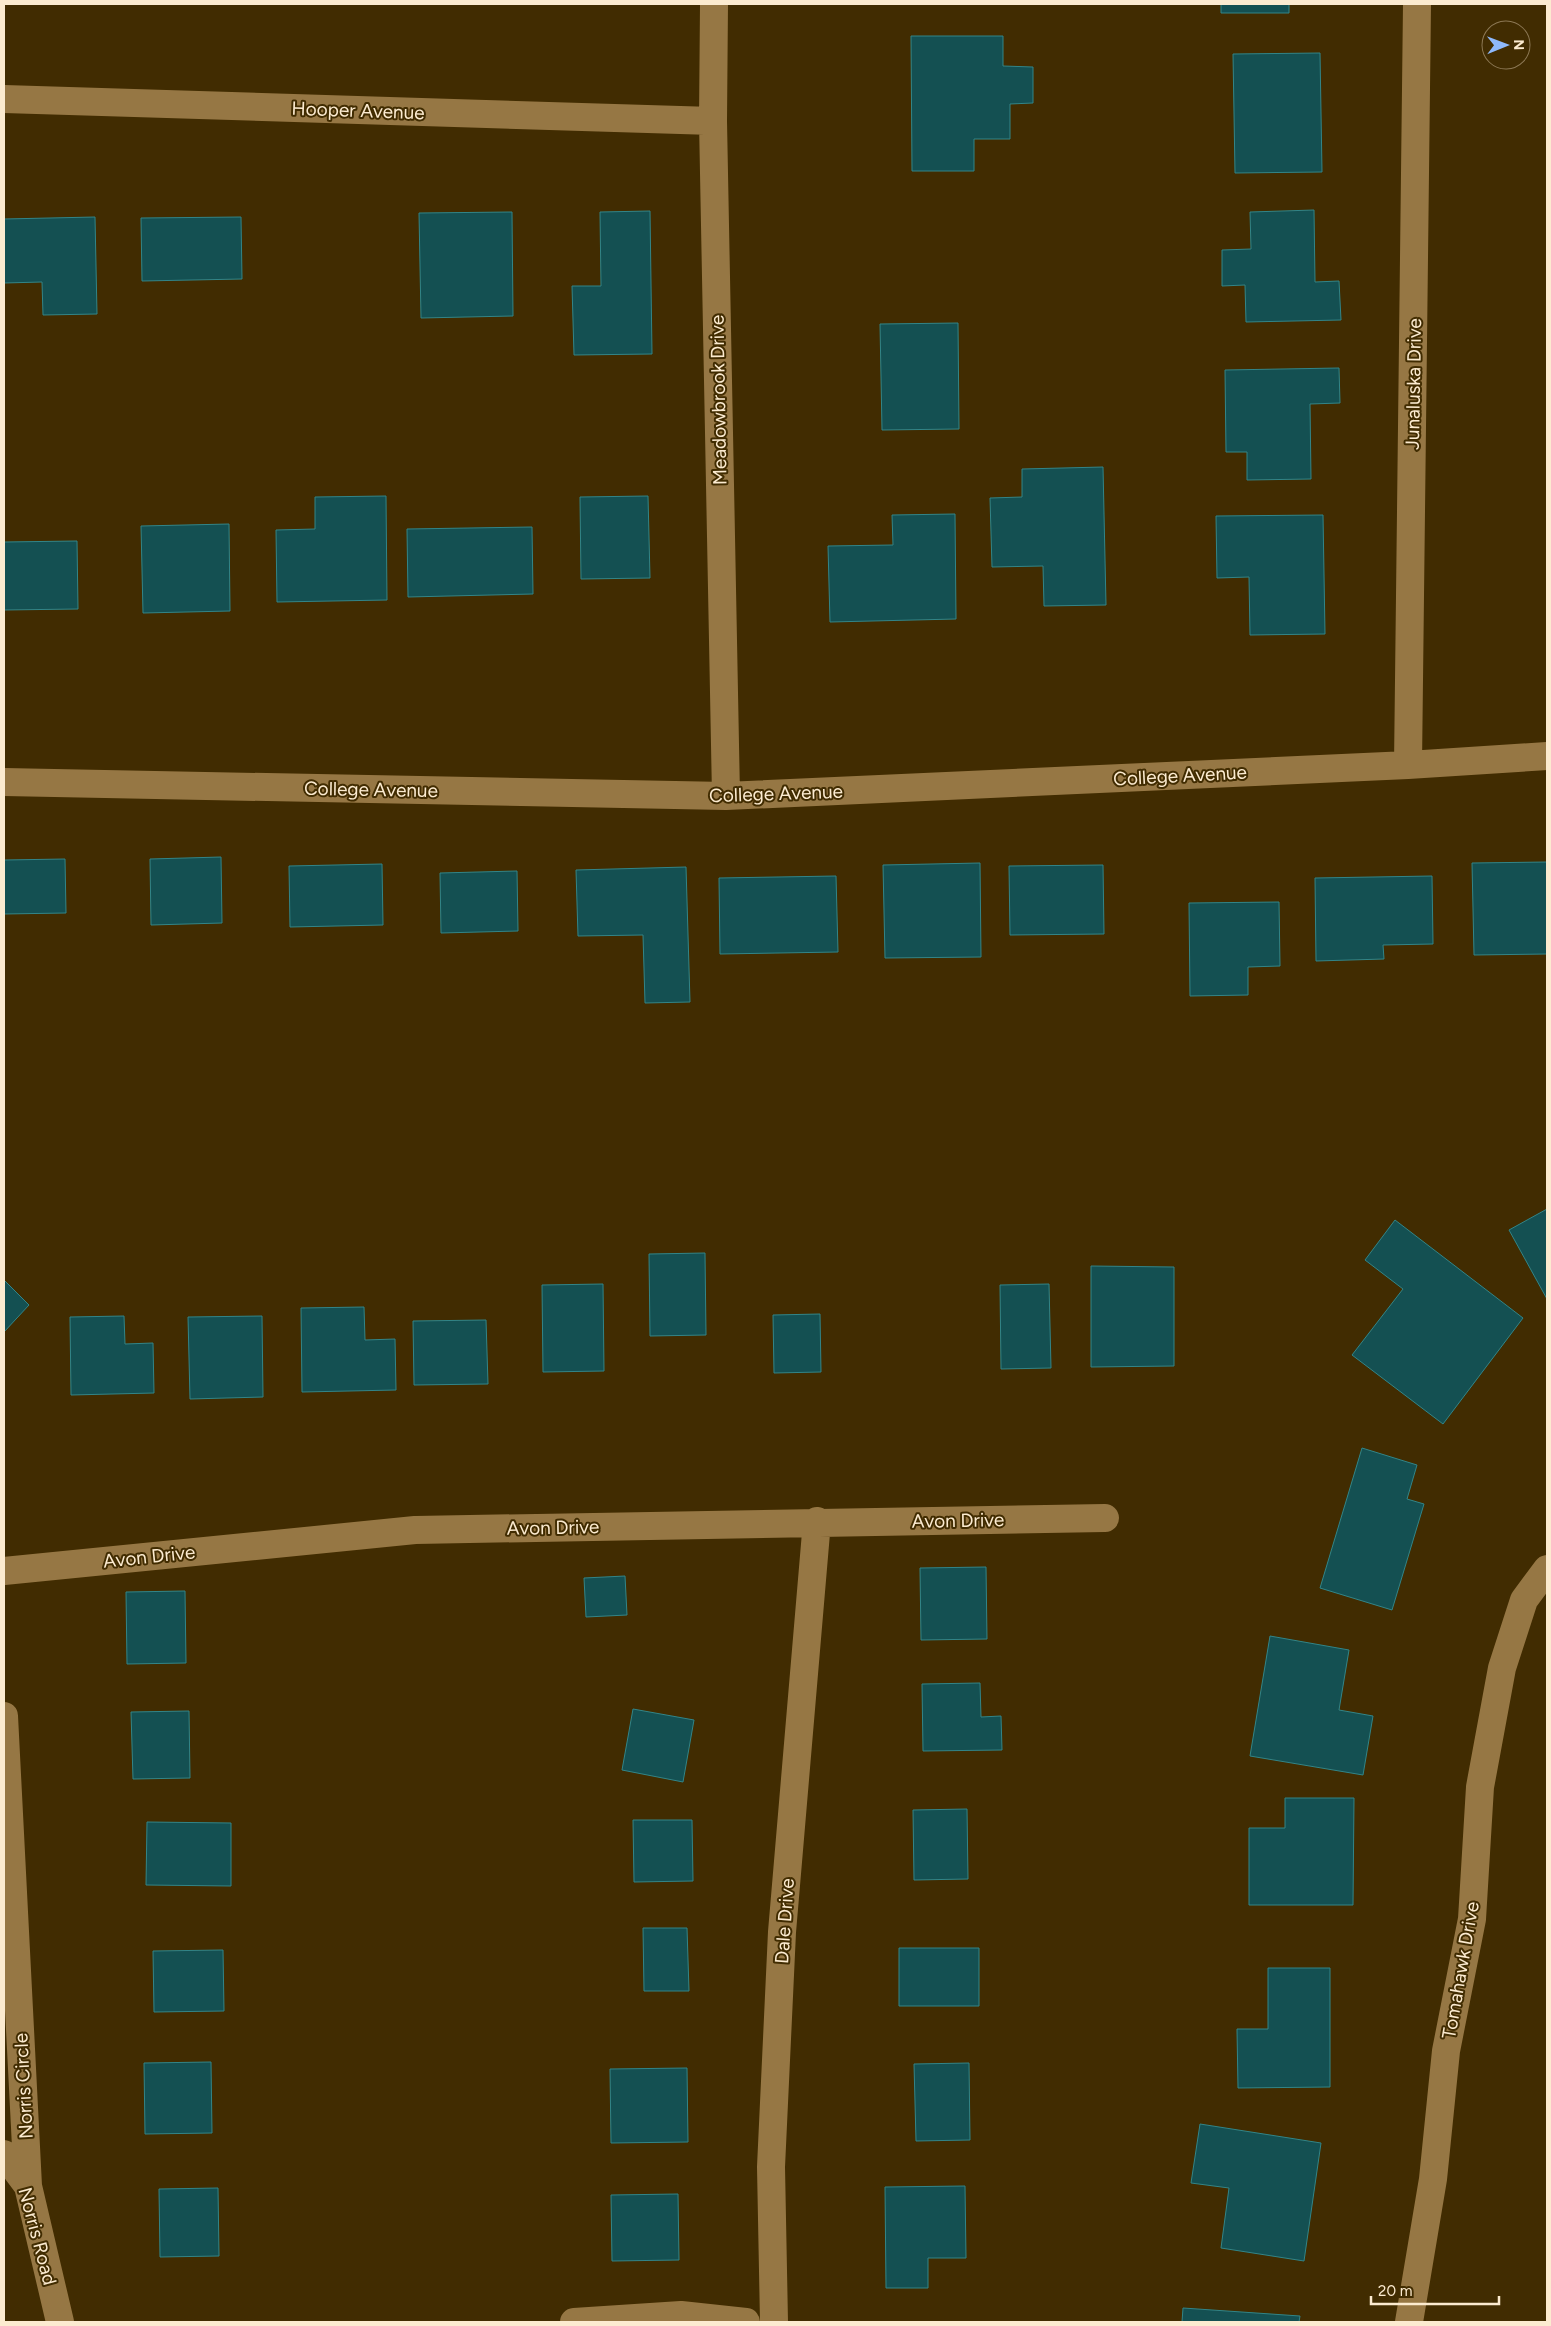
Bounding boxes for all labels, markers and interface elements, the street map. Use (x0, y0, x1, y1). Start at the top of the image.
north arrow (1481, 20, 1531, 70)
text: N (1510, 39, 1527, 50)
street label: Hooper Avenue (291, 97, 425, 124)
street label: Meadowbrook Drive (706, 315, 731, 485)
street label: Junaluska Drive (1401, 318, 1426, 450)
street label: College Avenue (1113, 761, 1248, 790)
street label: College Avenue (304, 777, 438, 802)
street label: College Avenue (709, 780, 843, 807)
street label: Avon Drive (912, 1508, 1004, 1533)
street label: Avon Drive (507, 1515, 599, 1540)
street label: Avon Drive (102, 1540, 196, 1573)
street label: Dale Drive (770, 1877, 799, 1965)
street label: Tomahawk Drive (1437, 1900, 1484, 2041)
street label: Norris Circle (9, 2032, 38, 2139)
street label: Norris Road (13, 2185, 62, 2288)
scale bar (1371, 2274, 1498, 2306)
text: 20 m (1378, 2282, 1412, 2300)

